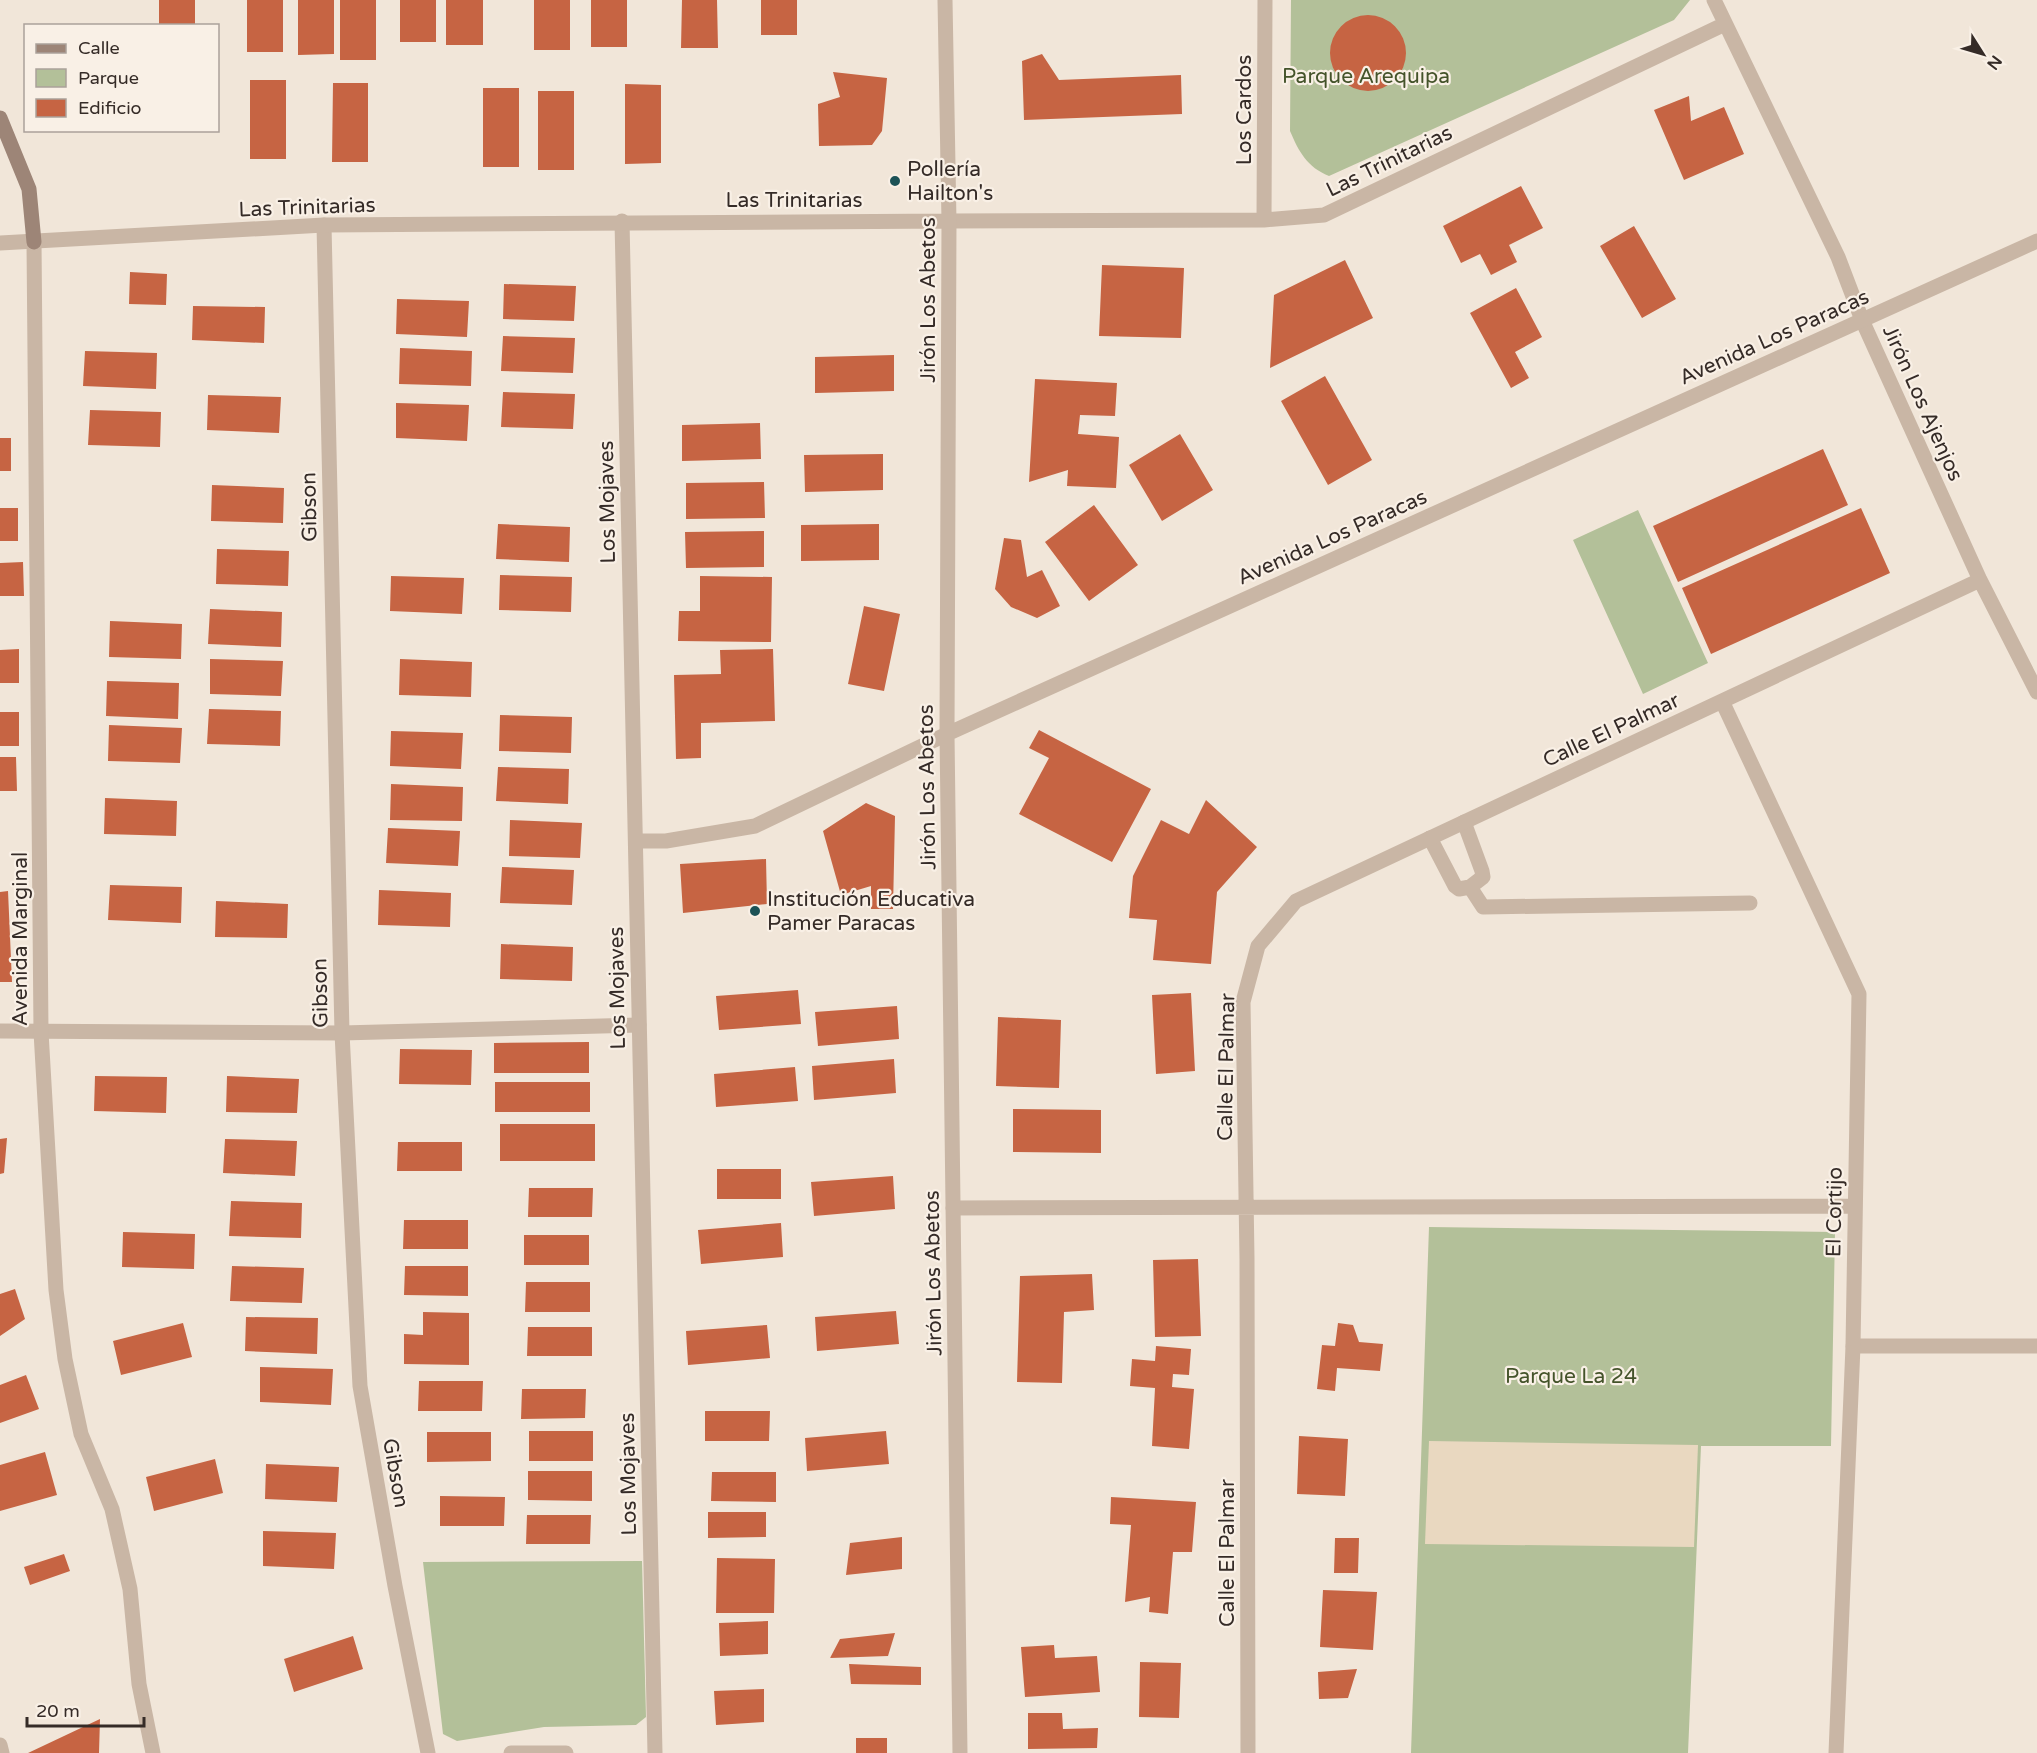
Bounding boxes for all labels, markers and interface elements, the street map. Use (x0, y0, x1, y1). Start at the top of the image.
legend (24, 24, 219, 132)
north arrow (1953, 24, 2013, 84)
text: Calle (78, 37, 120, 59)
text: N (1982, 51, 2006, 74)
street label: Los Cardos (1232, 55, 1257, 165)
park label: Parque Arequipa (1282, 64, 1450, 89)
text: Parque (78, 67, 139, 89)
text: Edificio (78, 97, 142, 119)
street label: Las Trinitarias (1322, 120, 1456, 203)
place label: Pollería Hailton's (907, 157, 993, 206)
marker: Pollería Hailton's (888, 174, 902, 188)
street label: Las Trinitarias (725, 188, 863, 213)
street label: Las Trinitarias (238, 193, 376, 222)
street label: Jirón Los Abetos (916, 217, 941, 383)
street label: Avenida Los Paracas (1675, 284, 1873, 391)
street label: Jirón Los Ajenjos (1877, 321, 1968, 485)
street label: Los Mojaves (594, 440, 621, 564)
street label: Gibson (296, 472, 323, 542)
street label: Avenida Los Paracas (1233, 484, 1431, 591)
street label: Calle El Palmar (1539, 688, 1684, 773)
street label: Jirón Los Abetos (914, 704, 941, 870)
street label: Avenida Marginal (8, 852, 33, 1026)
place label: Institución Educativa Pamer Paracas (767, 887, 975, 936)
marker: Institución Educativa Pamer Paracas (748, 904, 762, 918)
street label: Los Mojaves (604, 926, 631, 1050)
street label: Gibson (307, 958, 334, 1028)
street label: Calle El Palmar (1213, 993, 1240, 1141)
street label: El Cortijo (1821, 1167, 1848, 1257)
street label: Jirón Los Abetos (920, 1190, 947, 1356)
park label: Parque La 24 (1505, 1364, 1637, 1389)
street label: Los Mojaves (615, 1412, 642, 1536)
street label: Gibson (377, 1436, 414, 1510)
street label: Calle El Palmar (1215, 1479, 1240, 1627)
scale bar (27, 1690, 144, 1728)
text: 20 m (36, 1700, 80, 1722)

